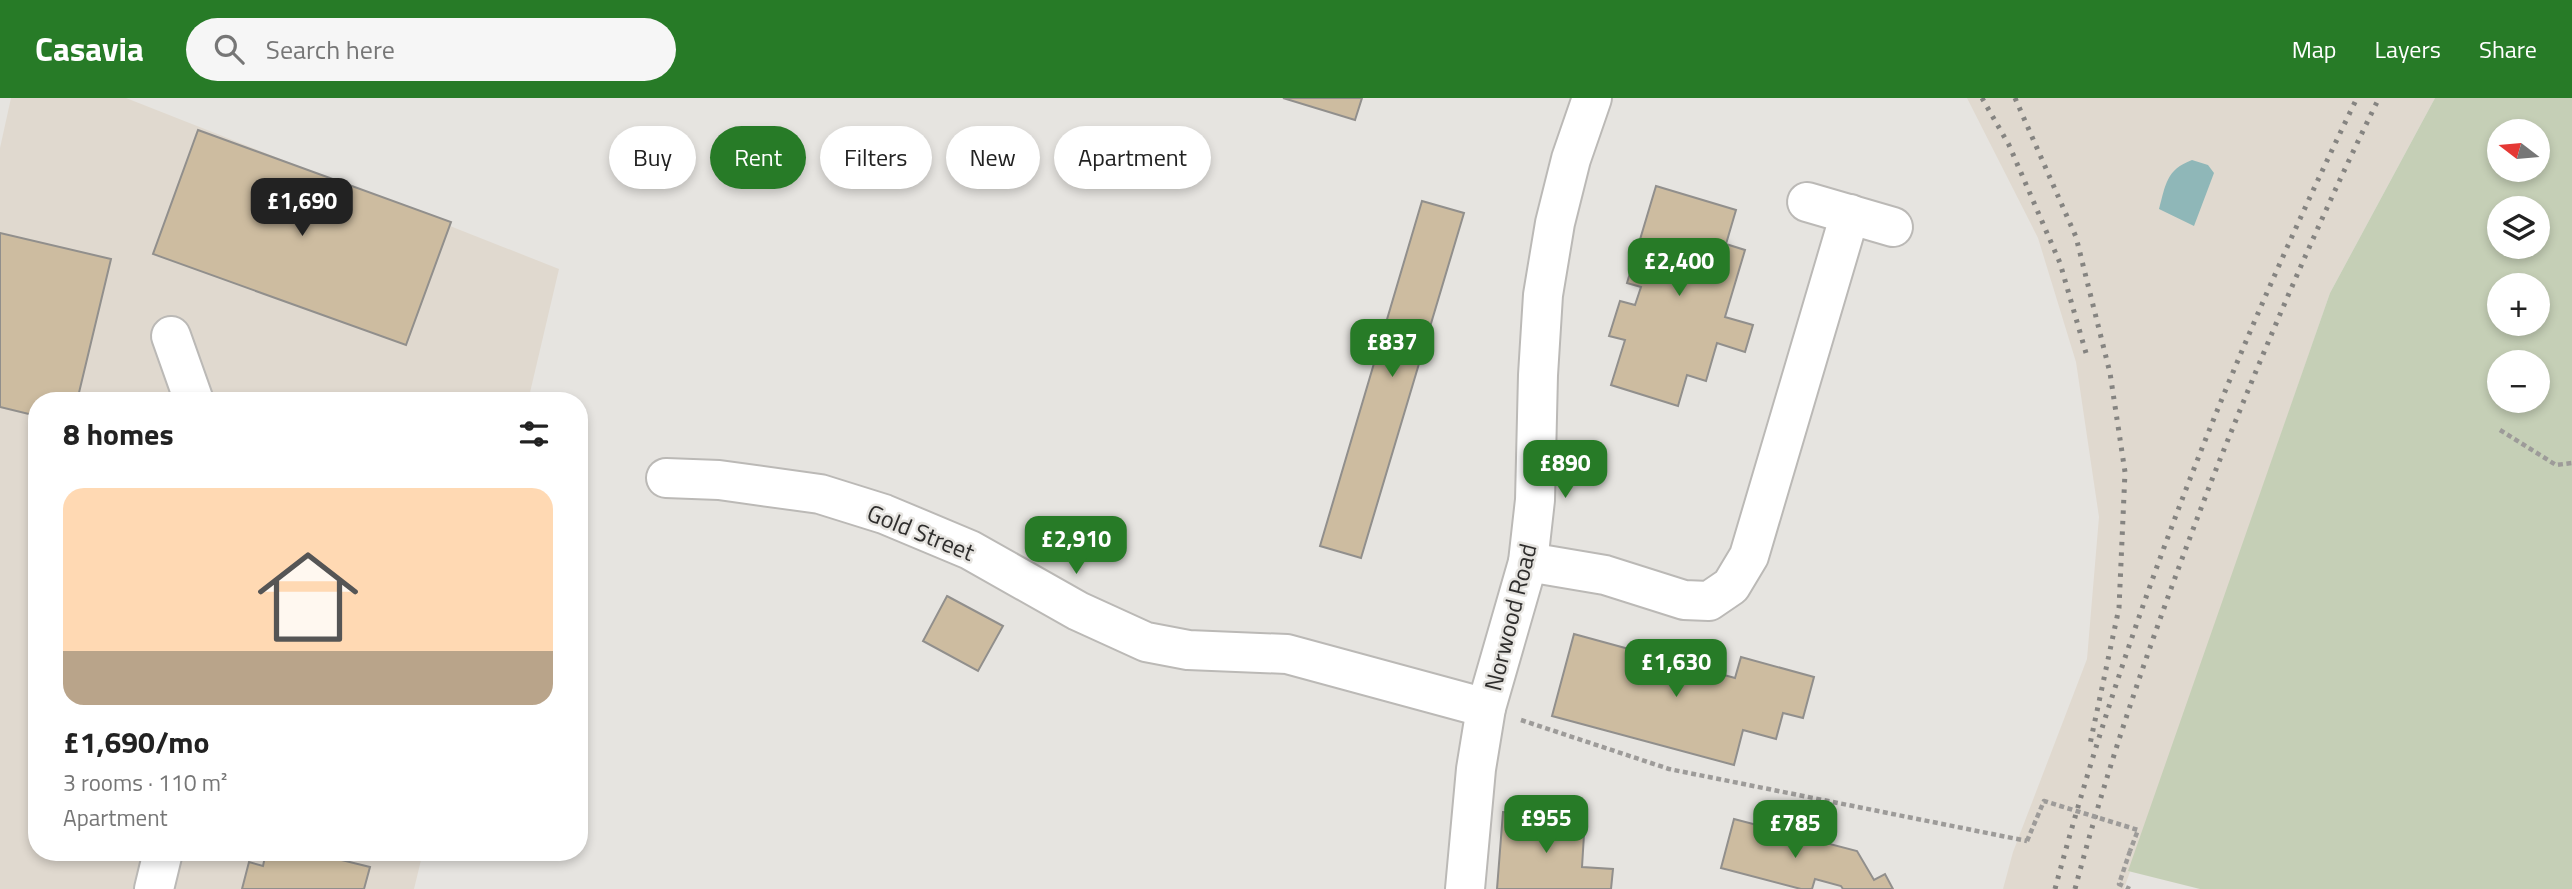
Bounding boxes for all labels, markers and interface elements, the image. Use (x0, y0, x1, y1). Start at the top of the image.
search box (186, 18, 676, 81)
text: Casavia (35, 24, 144, 74)
icon: search (210, 30, 248, 68)
text: Search here (266, 30, 395, 69)
text: Map (2292, 31, 2337, 67)
text: Layers (2375, 31, 2441, 67)
text: Share (2479, 31, 2537, 67)
north arrow (2487, 119, 2550, 182)
map controls (2487, 119, 2550, 413)
chip: Buy (609, 126, 696, 189)
chip: Rent (710, 126, 806, 189)
chip: Filters (820, 126, 932, 189)
chip: New (946, 126, 1040, 189)
chip: Apartment (1054, 126, 1211, 189)
pin: £1,690 (245, 178, 359, 238)
text: £1,690 (267, 183, 337, 218)
button: layers (2487, 196, 2550, 259)
pin: £2,400 (1622, 238, 1736, 298)
text: £2,400 (1644, 243, 1714, 278)
button: + (2487, 273, 2550, 336)
pin: £837 (1351, 320, 1433, 379)
text: £837 (1366, 324, 1418, 359)
button: − (2487, 350, 2550, 413)
text: 8 homes (63, 411, 174, 457)
icon: filters (515, 415, 553, 453)
pin: £890 (1524, 440, 1606, 500)
text: £890 (1539, 445, 1591, 480)
street label: Gold Street (862, 494, 981, 570)
pin: £2,910 (1019, 517, 1133, 576)
text: £2,910 (1041, 521, 1111, 556)
icon: home (245, 534, 371, 660)
street label: Norwood Road (1474, 540, 1546, 694)
pin: £1,630 (1619, 640, 1733, 699)
text: £1,630 (1641, 644, 1711, 679)
text: £1,690/mo (63, 719, 209, 765)
text: 3 rooms · 110 m² (63, 765, 227, 800)
pin: £955 (1505, 796, 1587, 855)
text: Apartment (63, 800, 168, 835)
text: £955 (1520, 800, 1572, 835)
pin: £785 (1754, 800, 1836, 860)
text: £785 (1769, 805, 1821, 840)

